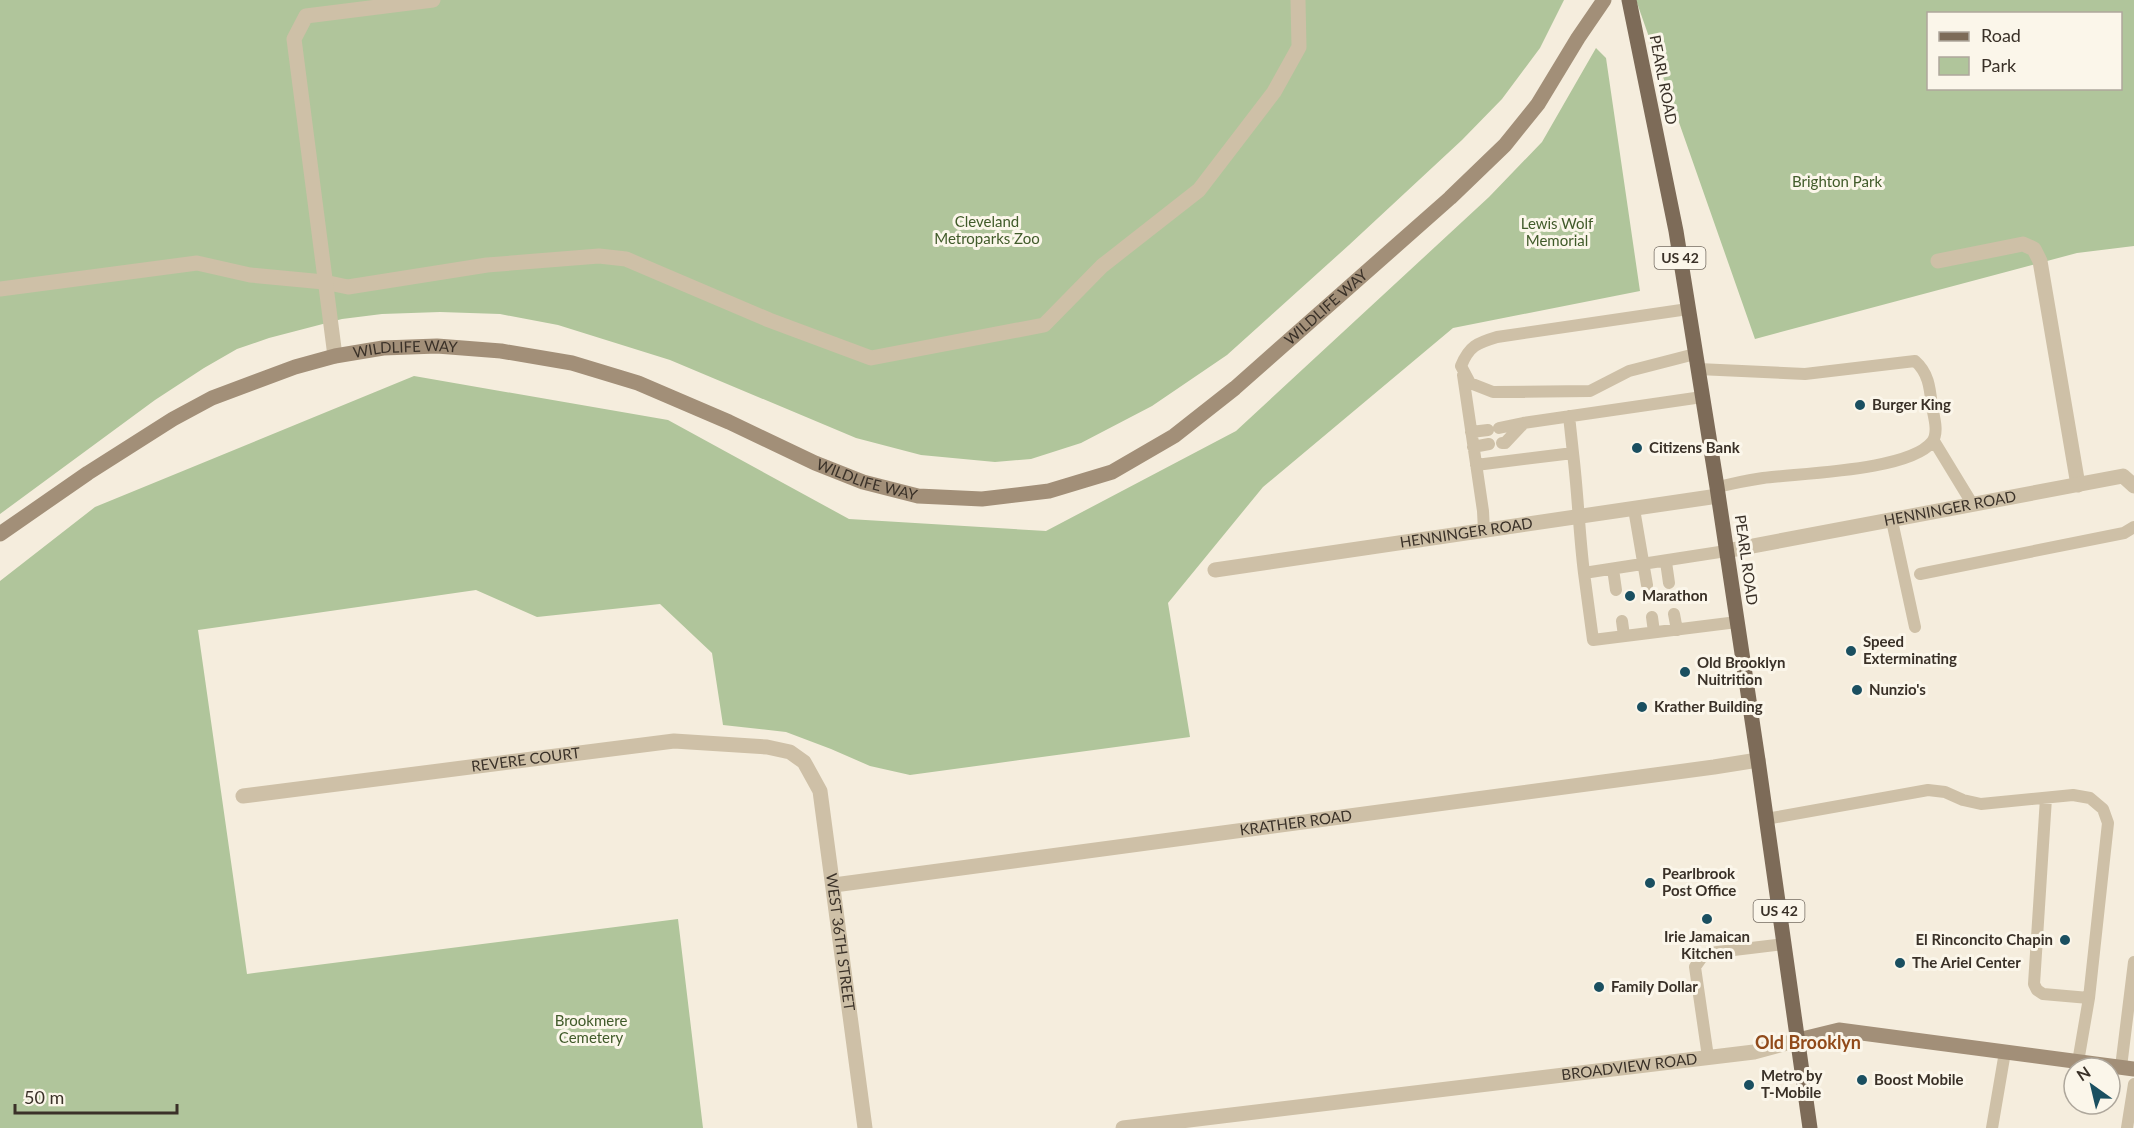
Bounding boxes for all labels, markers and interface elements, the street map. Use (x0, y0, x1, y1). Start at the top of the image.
legend (1927, 12, 2122, 90)
text: Road (1981, 24, 2021, 46)
street label: PEARL ROAD (1646, 33, 1681, 126)
text: Park (1981, 54, 2017, 76)
park label: Brighton Park (1792, 172, 1882, 190)
park label: Cleveland Metroparks Zoo (934, 212, 1040, 247)
park label: Lewis Wolf Memorial (1521, 214, 1594, 249)
road number: US 42 (1654, 247, 1706, 269)
street label: WILDLIFE WAY (1280, 265, 1371, 348)
street label: WILDLIFE WAY (351, 336, 459, 361)
place label: Burger King (1872, 395, 1951, 413)
marker: Burger King (1853, 398, 1867, 412)
place label: Citizens Bank (1649, 438, 1741, 456)
marker: Citizens Bank (1630, 441, 1644, 455)
street label: WILDLIFE WAY (814, 455, 920, 504)
street label: HENNINGER ROAD (1882, 486, 2017, 529)
street label: HENNINGER ROAD (1398, 513, 1534, 551)
street label: PEARL ROAD (1732, 514, 1762, 606)
place label: Marathon (1642, 586, 1708, 604)
marker: Marathon (1623, 589, 1637, 603)
place label: Speed Exterminating (1863, 632, 1957, 667)
marker: Speed Exterminating (1844, 644, 1858, 658)
place label: Old Brooklyn Nuitrition (1697, 653, 1785, 688)
marker: Old Brooklyn Nuitrition (1678, 665, 1692, 679)
place label: Nunzio's (1869, 680, 1926, 698)
marker: Nunzio's (1850, 683, 1864, 697)
place label: Krather Building (1654, 697, 1763, 715)
marker: Krather Building (1635, 700, 1649, 714)
street label: REVERE COURT (470, 743, 581, 775)
street label: KRATHER ROAD (1238, 806, 1353, 839)
place label: Pearlbrook Post Office (1662, 864, 1736, 899)
street label: WEST 36TH STREET (823, 872, 859, 1012)
marker: Pearlbrook Post Office (1643, 876, 1657, 890)
road number: US 42 (1754, 900, 1804, 922)
marker: Irie Jamaican Kitchen (1700, 912, 1714, 926)
place label: Irie Jamaican Kitchen (1664, 927, 1750, 962)
place label: El Rinconcito Chapin (1915, 930, 2053, 948)
marker: El Rinconcito Chapin (2058, 933, 2072, 947)
place label: The Ariel Center (1912, 953, 2021, 971)
marker: The Ariel Center (1893, 956, 1907, 970)
place label: Family Dollar (1611, 977, 1698, 995)
marker: Family Dollar (1592, 980, 1606, 994)
park label: Brookmere Cemetery (555, 1011, 627, 1046)
district label: Old Brooklyn (1755, 1031, 1861, 1053)
street label: BROADVIEW ROAD (1560, 1049, 1698, 1083)
north arrow (2062, 1056, 2122, 1116)
text: N (2073, 1062, 2094, 1084)
place label: Metro by T-Mobile (1761, 1066, 1822, 1101)
place label: Boost Mobile (1874, 1070, 1963, 1088)
marker: Boost Mobile (1855, 1073, 1869, 1087)
scale bar (15, 1077, 177, 1115)
marker: Metro by T-Mobile (1742, 1078, 1756, 1092)
text: 50 m (24, 1086, 64, 1108)

